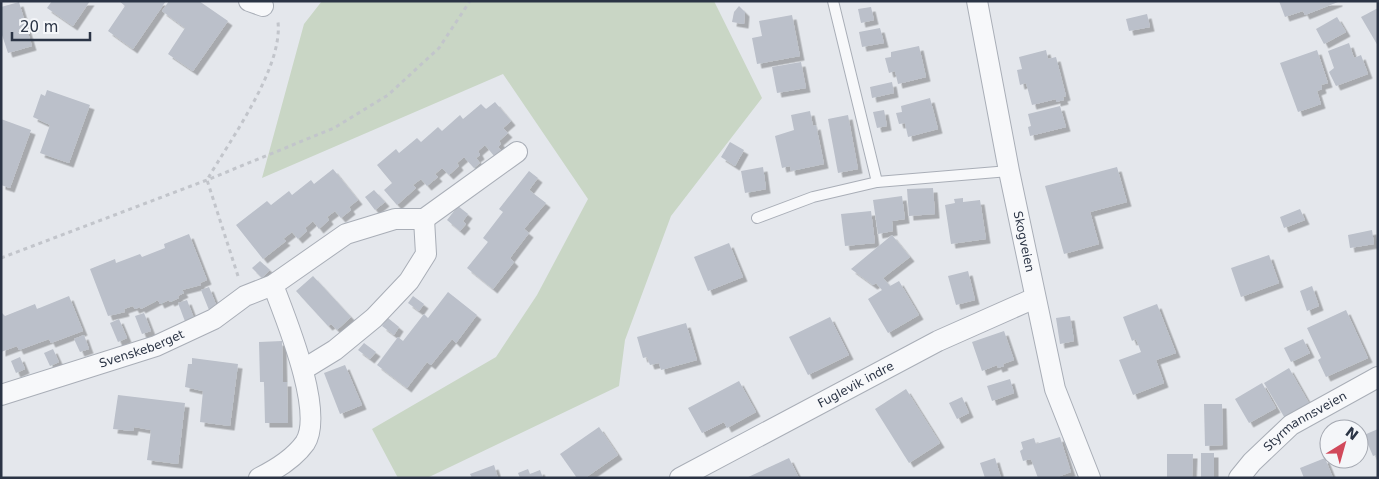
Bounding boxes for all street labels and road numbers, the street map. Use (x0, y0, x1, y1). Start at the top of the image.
street label: Skogveien (1011, 210, 1037, 273)
street label: Svenskeberget (97, 327, 187, 371)
street label: Fuglevik indre (815, 359, 896, 411)
street label: Styrmannsveien (1261, 389, 1349, 454)

